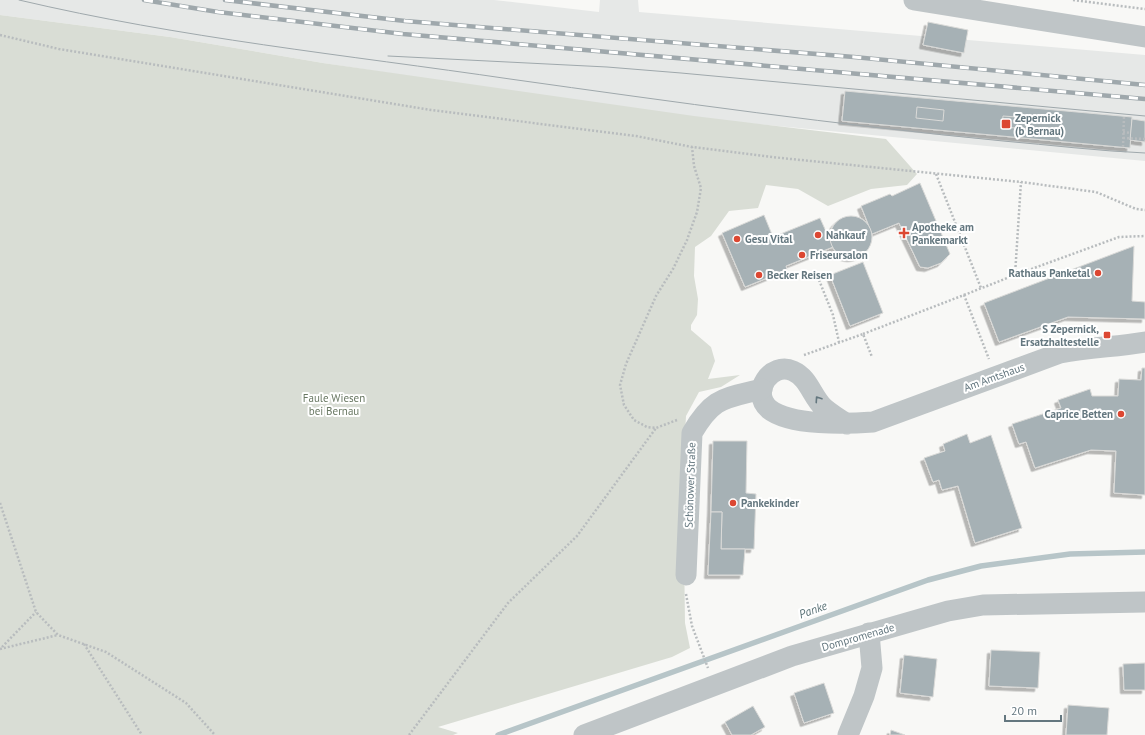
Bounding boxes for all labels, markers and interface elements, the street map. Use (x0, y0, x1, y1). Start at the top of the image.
place label: Zepernick (b Bernau) (1015, 111, 1064, 138)
marker: Zepernick (b Bernau) (1000, 118, 1012, 130)
place label: Apotheke am Pankemarkt (912, 220, 974, 247)
place label: Nahkauf (826, 228, 866, 242)
marker: Apotheke am Pankemarkt (899, 228, 909, 238)
marker: Nahkauf (813, 230, 823, 240)
place label: Gesu Vital (745, 232, 793, 246)
marker: Gesu Vital (732, 234, 742, 244)
place label: Friseursalon (810, 248, 868, 262)
marker: Friseursalon (797, 250, 807, 260)
place label: Rathaus Panketal (1008, 266, 1091, 280)
place label: Becker Reisen (767, 268, 832, 282)
marker: Rathaus Panketal (1093, 268, 1103, 278)
marker: Becker Reisen (754, 270, 764, 280)
place label: S Zepernick, Ersatzhaltestelle (1020, 322, 1099, 349)
marker: S Zepernick, Ersatzhaltestelle (1102, 330, 1112, 340)
street label: Am Amtshaus (962, 359, 1027, 394)
park label: Faule Wiesen bei Bernau (303, 391, 365, 418)
one-way arrow (815, 396, 822, 403)
place label: Caprice Betten (1045, 407, 1113, 421)
marker: Caprice Betten (1116, 409, 1126, 419)
street label: Schönower Straße (682, 442, 699, 528)
place label: Pankekinder (741, 496, 799, 510)
marker: Pankekinder (728, 498, 738, 508)
water label: Panke (797, 597, 829, 622)
street label: Dompromenade (820, 620, 896, 654)
scale bar (1005, 697, 1061, 723)
text: 20 m (1011, 703, 1037, 718)

